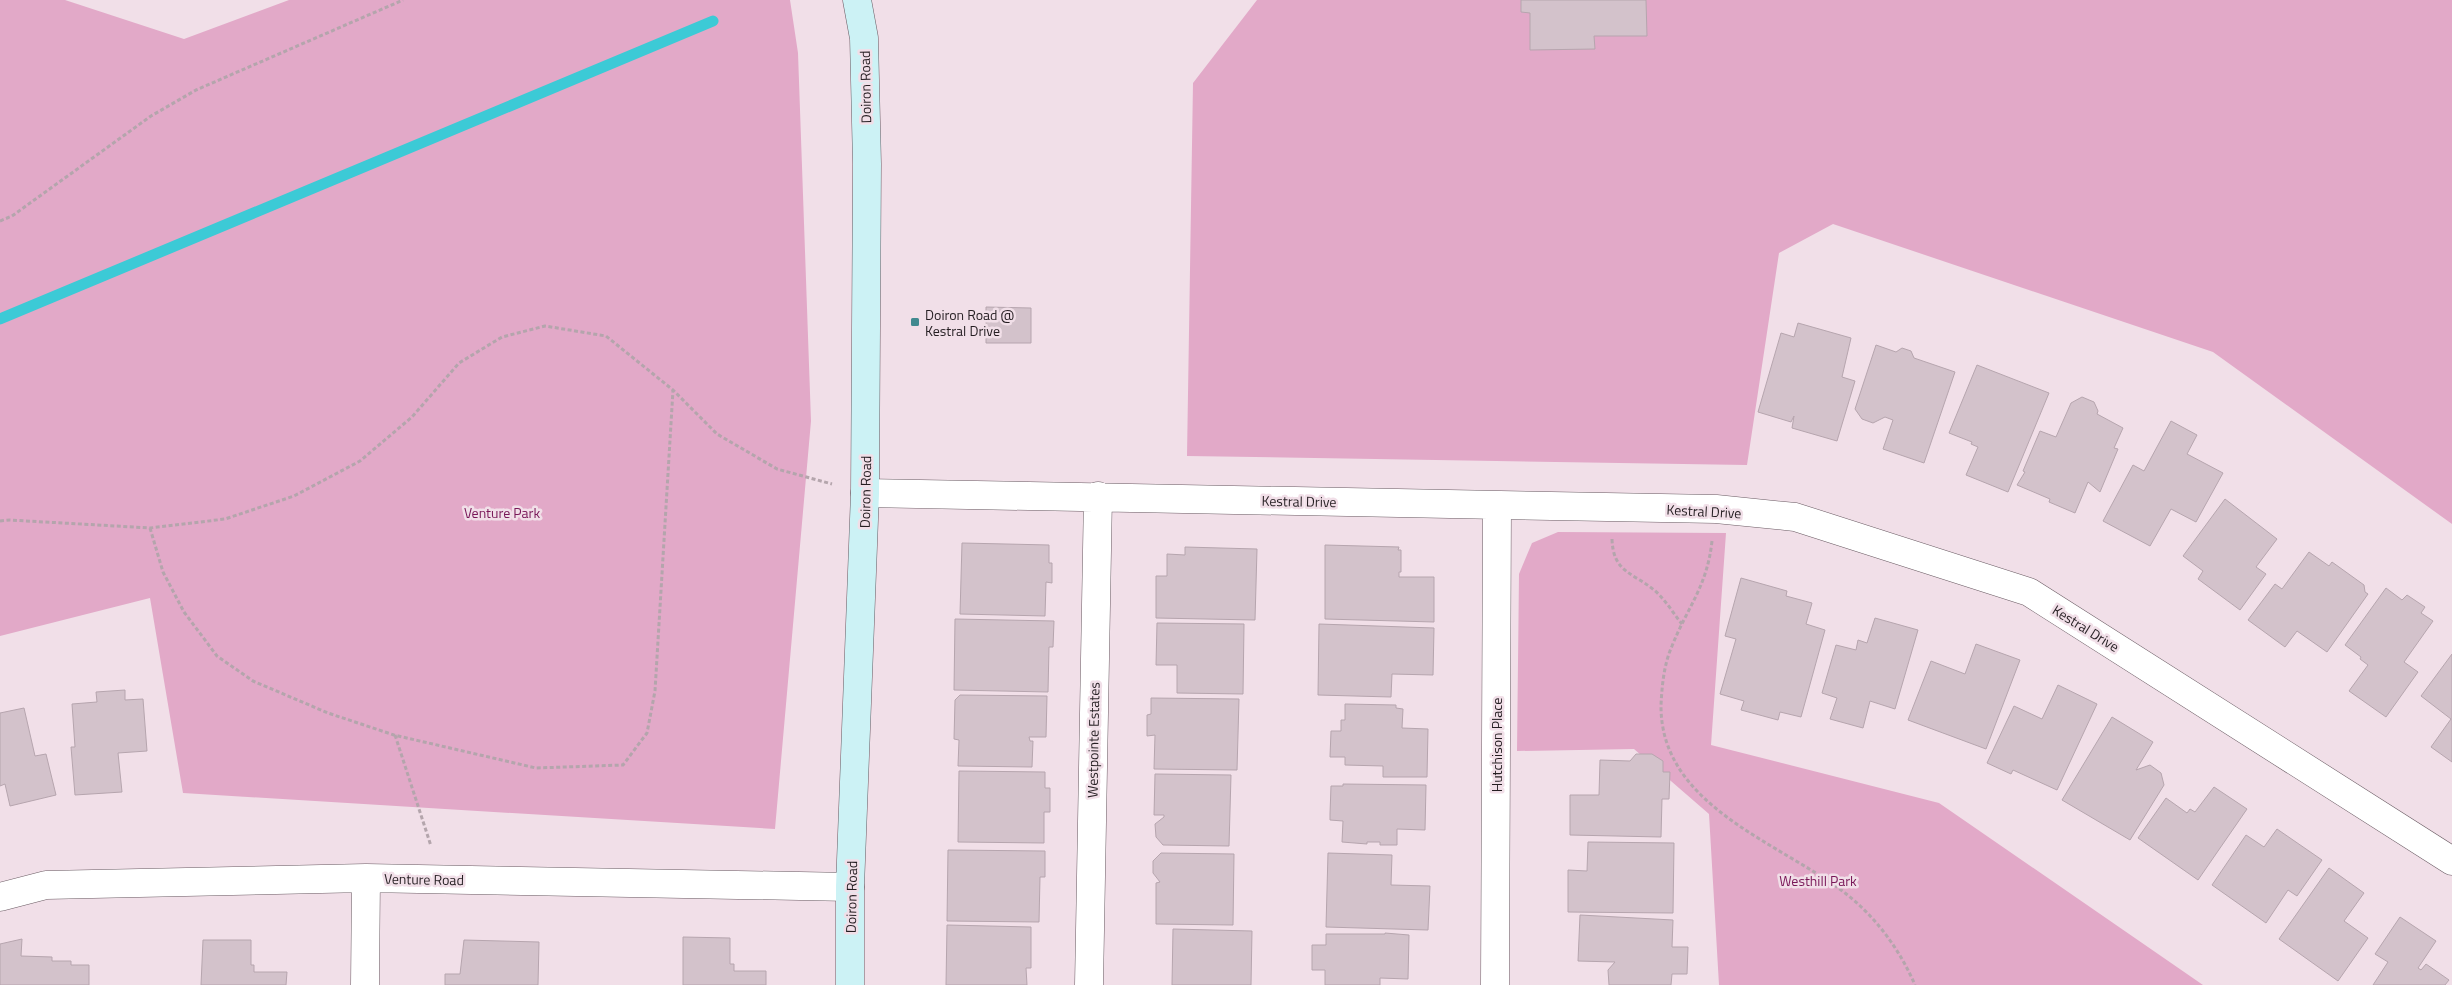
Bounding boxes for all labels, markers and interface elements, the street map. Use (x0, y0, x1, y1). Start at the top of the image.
street label: Doiron Road (854, 51, 876, 123)
place label: Doiron Road @ Kestral Drive (925, 304, 1015, 341)
marker: Doiron Road @ Kestral Drive (909, 316, 921, 328)
street label: Doiron Road (854, 456, 876, 528)
street label: Kestral Drive (1261, 490, 1337, 512)
street label: Kestral Drive (1666, 499, 1742, 523)
park label: Venture Park (464, 502, 540, 523)
street label: Kestral Drive (2049, 599, 2123, 657)
street label: Westpointe Estates (1081, 682, 1105, 798)
street label: Hutchison Place (1486, 698, 1507, 792)
street label: Doiron Road (840, 861, 862, 933)
street label: Venture Road (384, 868, 464, 890)
park label: Westhill Park (1779, 870, 1857, 891)

